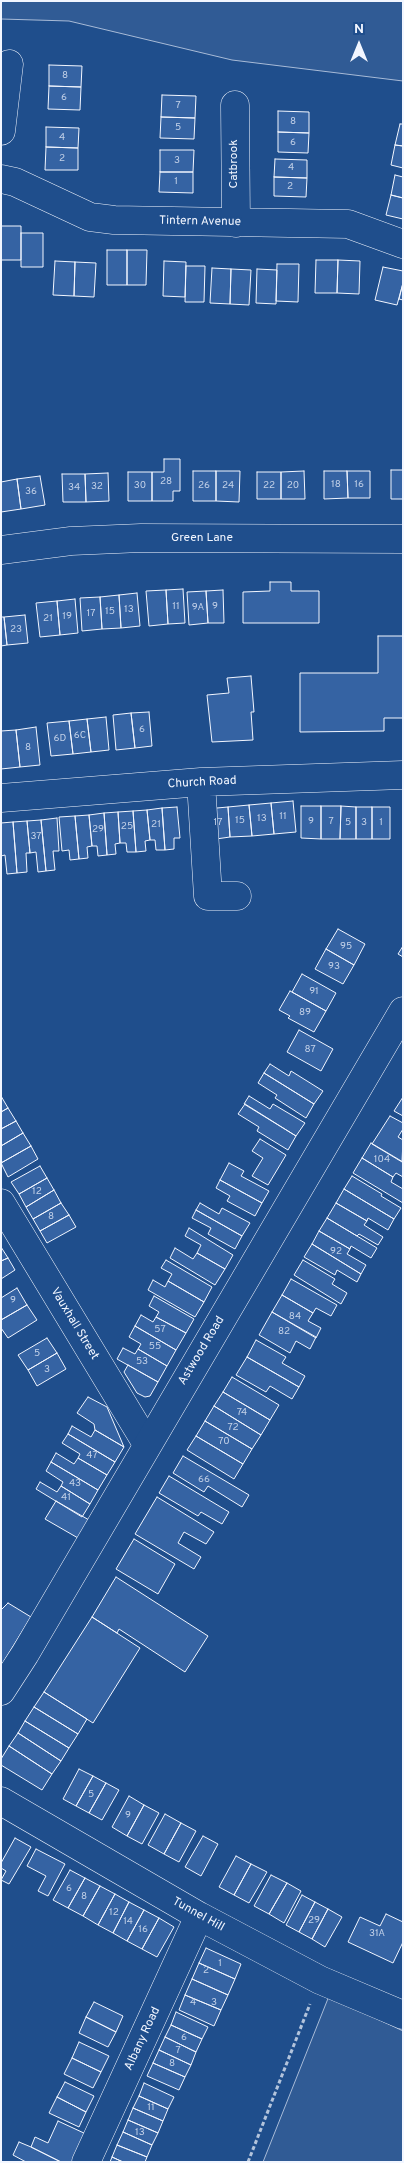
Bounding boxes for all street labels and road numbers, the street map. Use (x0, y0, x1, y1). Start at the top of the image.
street label: Catbrook (228, 139, 242, 189)
street label: Tintern Avenue (159, 214, 241, 230)
street label: Green Lane (171, 532, 233, 546)
street label: Church Road (167, 774, 237, 792)
street label: Vauxhall Street (47, 1285, 101, 1363)
street label: Astwood Road (176, 1314, 228, 1388)
street label: Tunnel Hill (169, 1895, 227, 1935)
street label: Albany Road (122, 2005, 164, 2073)

